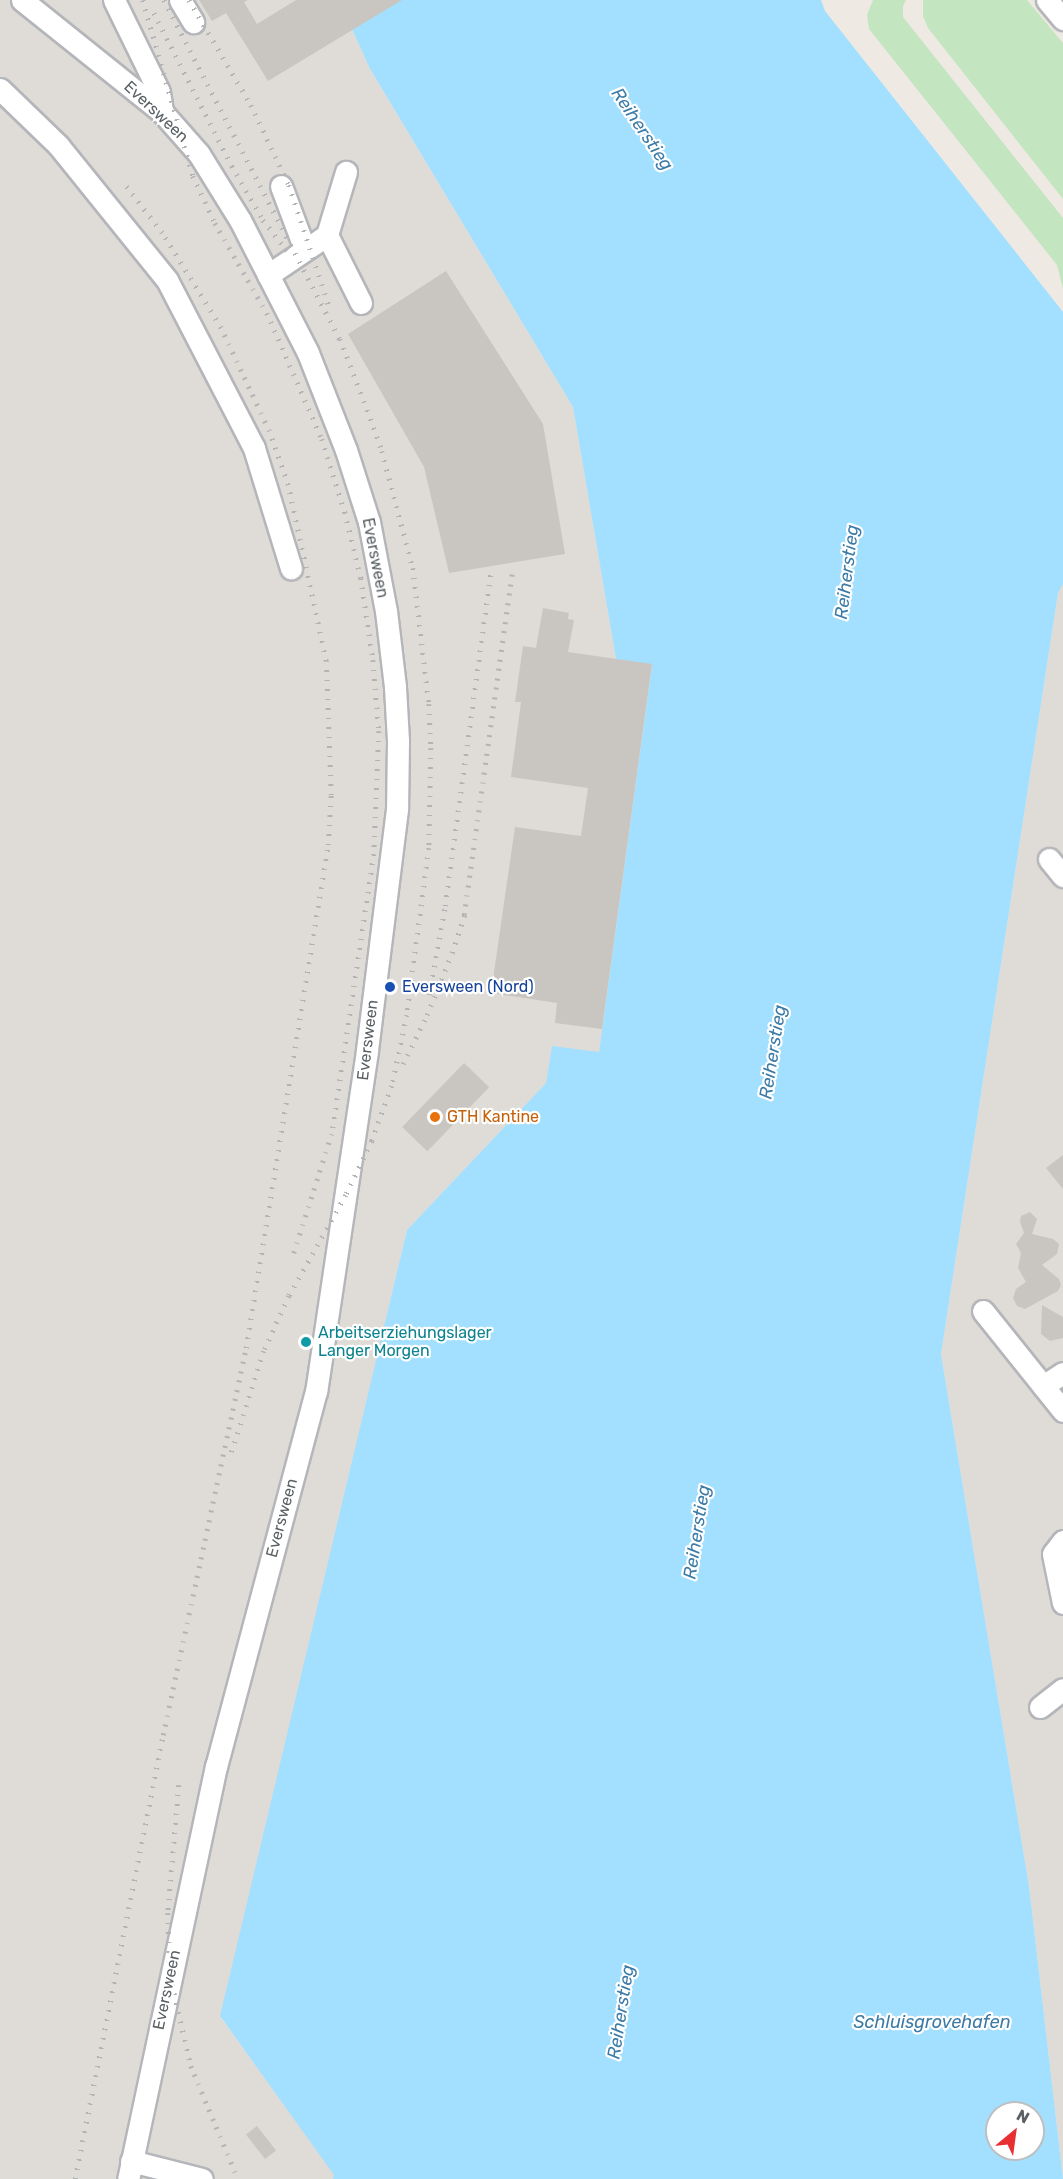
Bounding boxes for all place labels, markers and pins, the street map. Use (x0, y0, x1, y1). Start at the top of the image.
place label: Eversween (Nord) (402, 977, 534, 997)
marker: Eversween (Nord) (383, 980, 397, 994)
place label: GTH Kantine (447, 1107, 539, 1127)
marker: GTH Kantine (428, 1110, 442, 1124)
place label: Arbeitserziehungslager Langer Morgen (318, 1323, 492, 1361)
marker: Arbeitserziehungslager Langer Morgen (299, 1335, 313, 1349)

